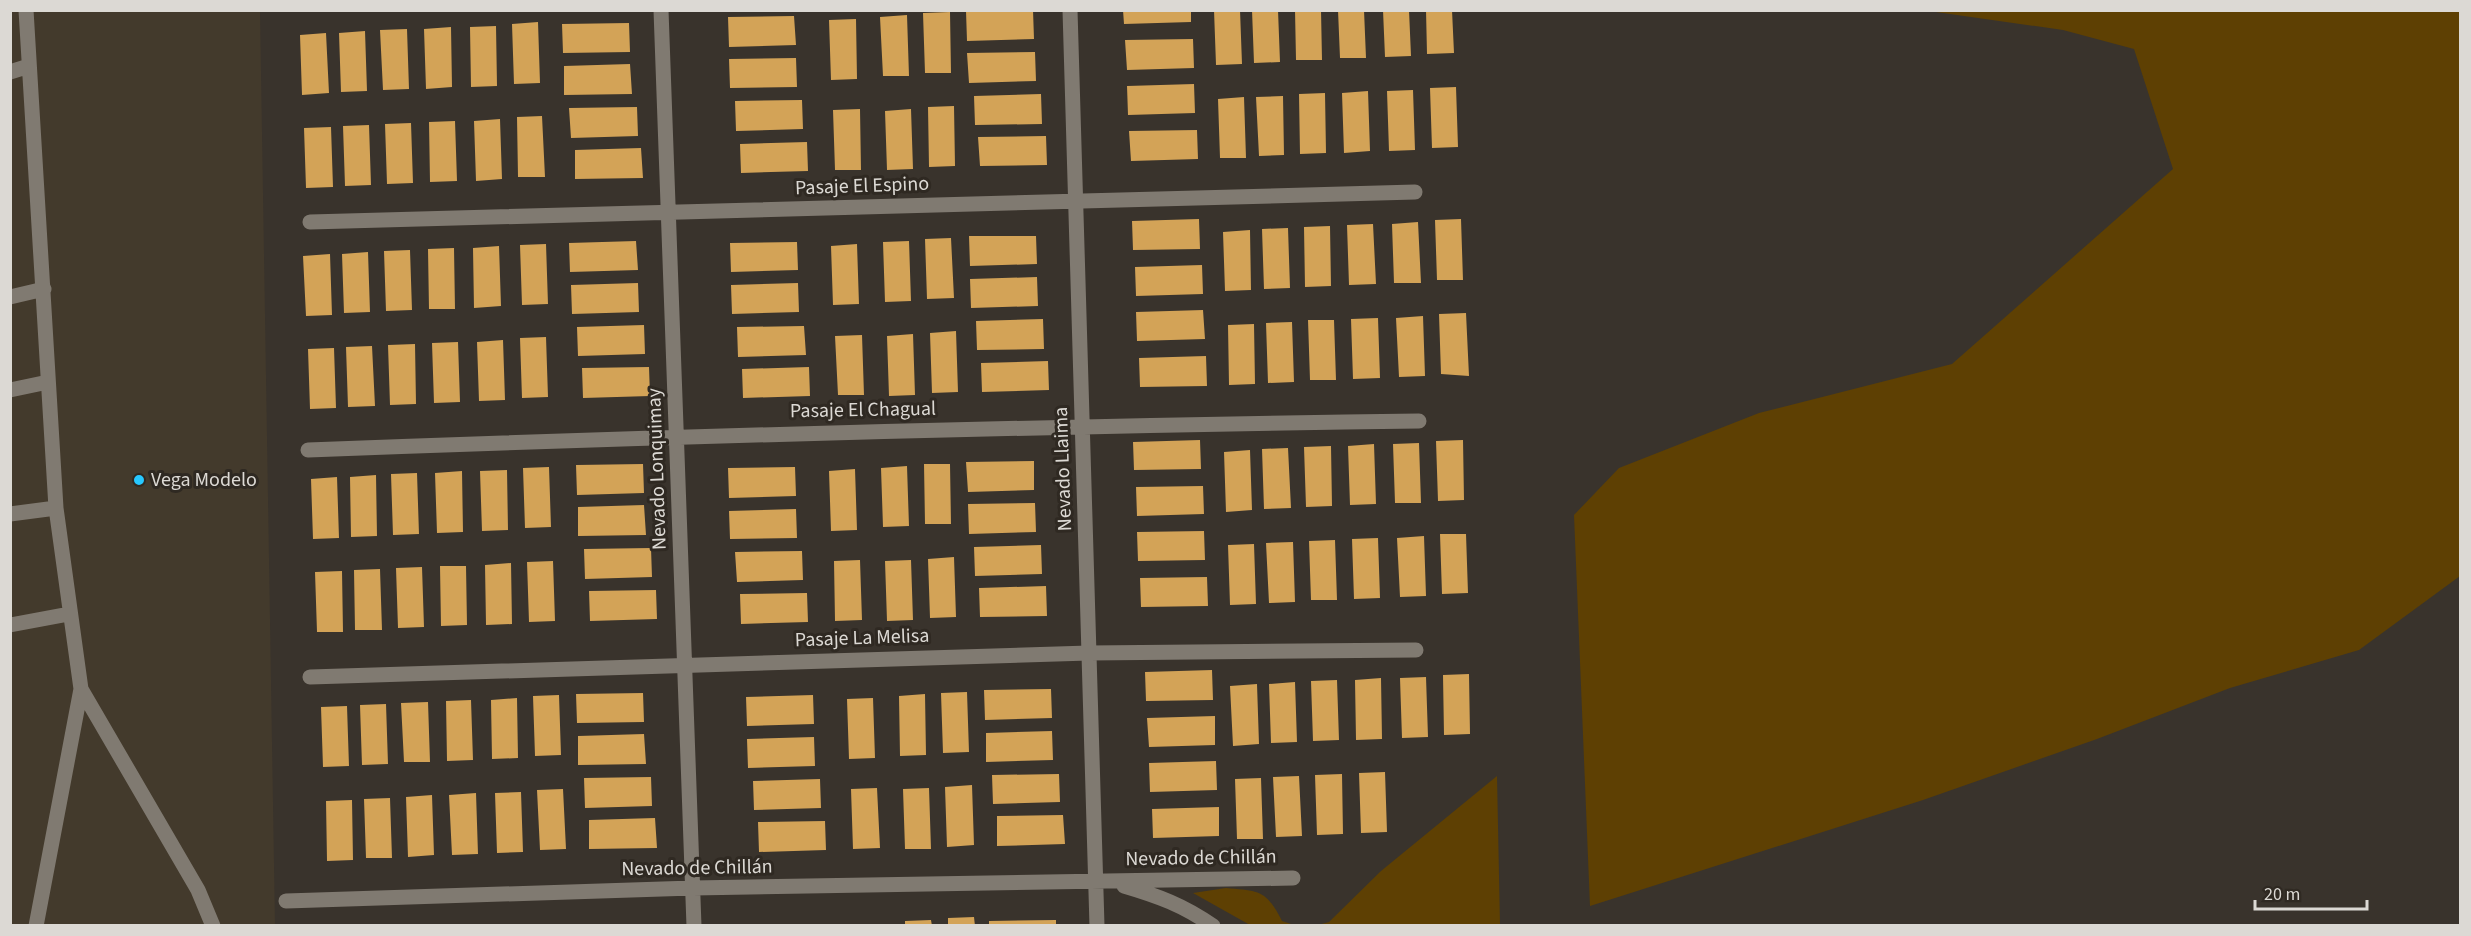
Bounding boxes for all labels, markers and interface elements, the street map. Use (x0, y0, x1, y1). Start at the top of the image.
street label: Pasaje El Espino (794, 170, 930, 202)
street label: Nevado Lonquimay (640, 387, 674, 550)
street label: Pasaje El Chagual (790, 395, 936, 425)
street label: Nevado Llaima (1047, 406, 1079, 532)
place label: Vega Modelo (151, 466, 257, 494)
marker: Vega Modelo (132, 473, 146, 487)
street label: Pasaje La Melisa (794, 622, 930, 654)
street label: Nevado de Chillán (1125, 843, 1277, 873)
street label: Nevado de Chillán (621, 853, 773, 883)
scale bar (2255, 873, 2368, 911)
text: 20 m (2264, 882, 2300, 907)

